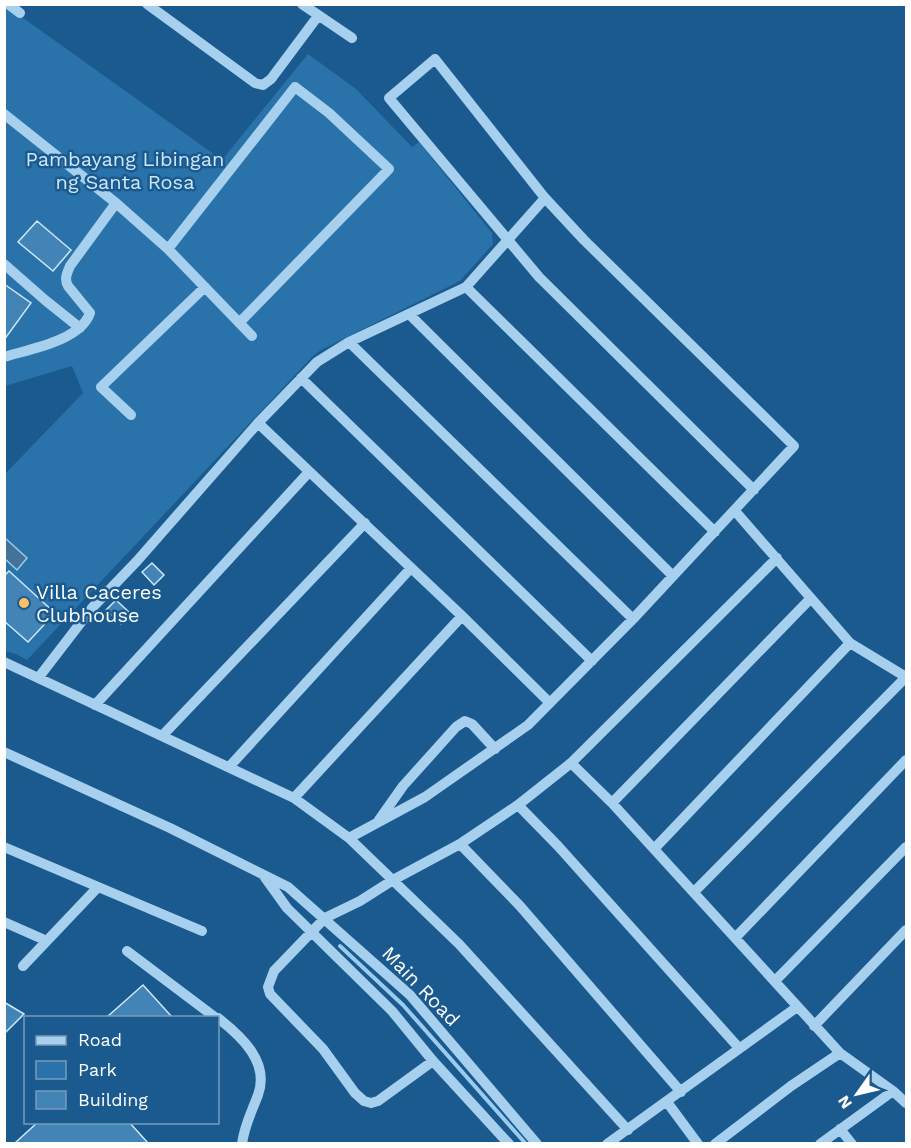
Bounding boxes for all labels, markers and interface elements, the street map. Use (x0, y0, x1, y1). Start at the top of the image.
park label: Pambayang Libingan ng Santa Rosa (26, 147, 224, 194)
place label: Villa Caceres Clubhouse (36, 580, 162, 627)
marker: Villa Caceres Clubhouse (17, 596, 31, 610)
street label: Main Road (377, 941, 465, 1031)
legend (24, 1016, 219, 1124)
text: Road (78, 1029, 122, 1050)
text: Park (78, 1059, 117, 1080)
north arrow (827, 1064, 887, 1124)
text: Building (78, 1089, 148, 1110)
text: N (834, 1092, 856, 1112)

